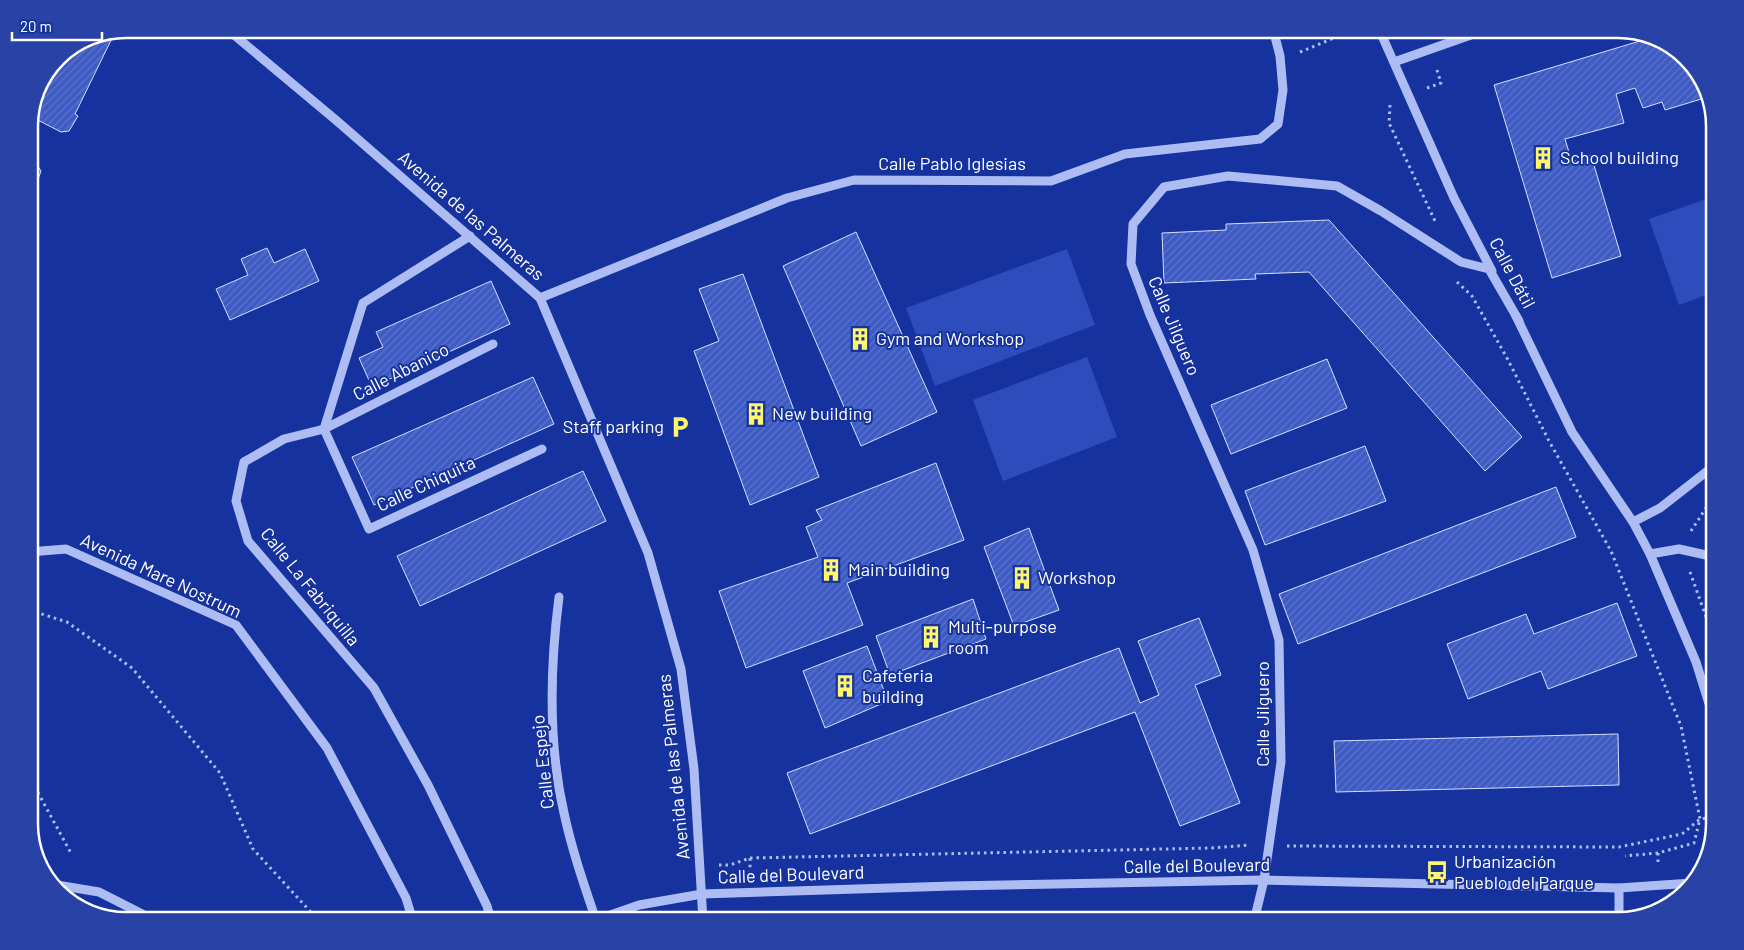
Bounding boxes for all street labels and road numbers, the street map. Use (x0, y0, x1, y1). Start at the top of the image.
street label: Avenida de las Palmeras (394, 146, 549, 285)
street label: Calle Pablo Iglesias (878, 152, 1026, 174)
street label: Calle Dátil (1485, 233, 1541, 312)
street label: Calle Jilguero (1144, 273, 1206, 379)
street label: Calle Abanico (349, 338, 452, 405)
street label: Calle Chiquita (373, 451, 479, 516)
street label: Calle La Fabriquilla (256, 523, 365, 650)
street label: Avenida Mare Nostrum (77, 528, 245, 622)
street label: Calle Jilguero (1251, 661, 1273, 767)
street label: Avenida de las Palmeras (652, 673, 694, 861)
street label: Calle Espejo (526, 714, 558, 810)
street label: Calle del Boulevard (1123, 853, 1271, 877)
street label: Calle del Boulevard (717, 860, 865, 888)

